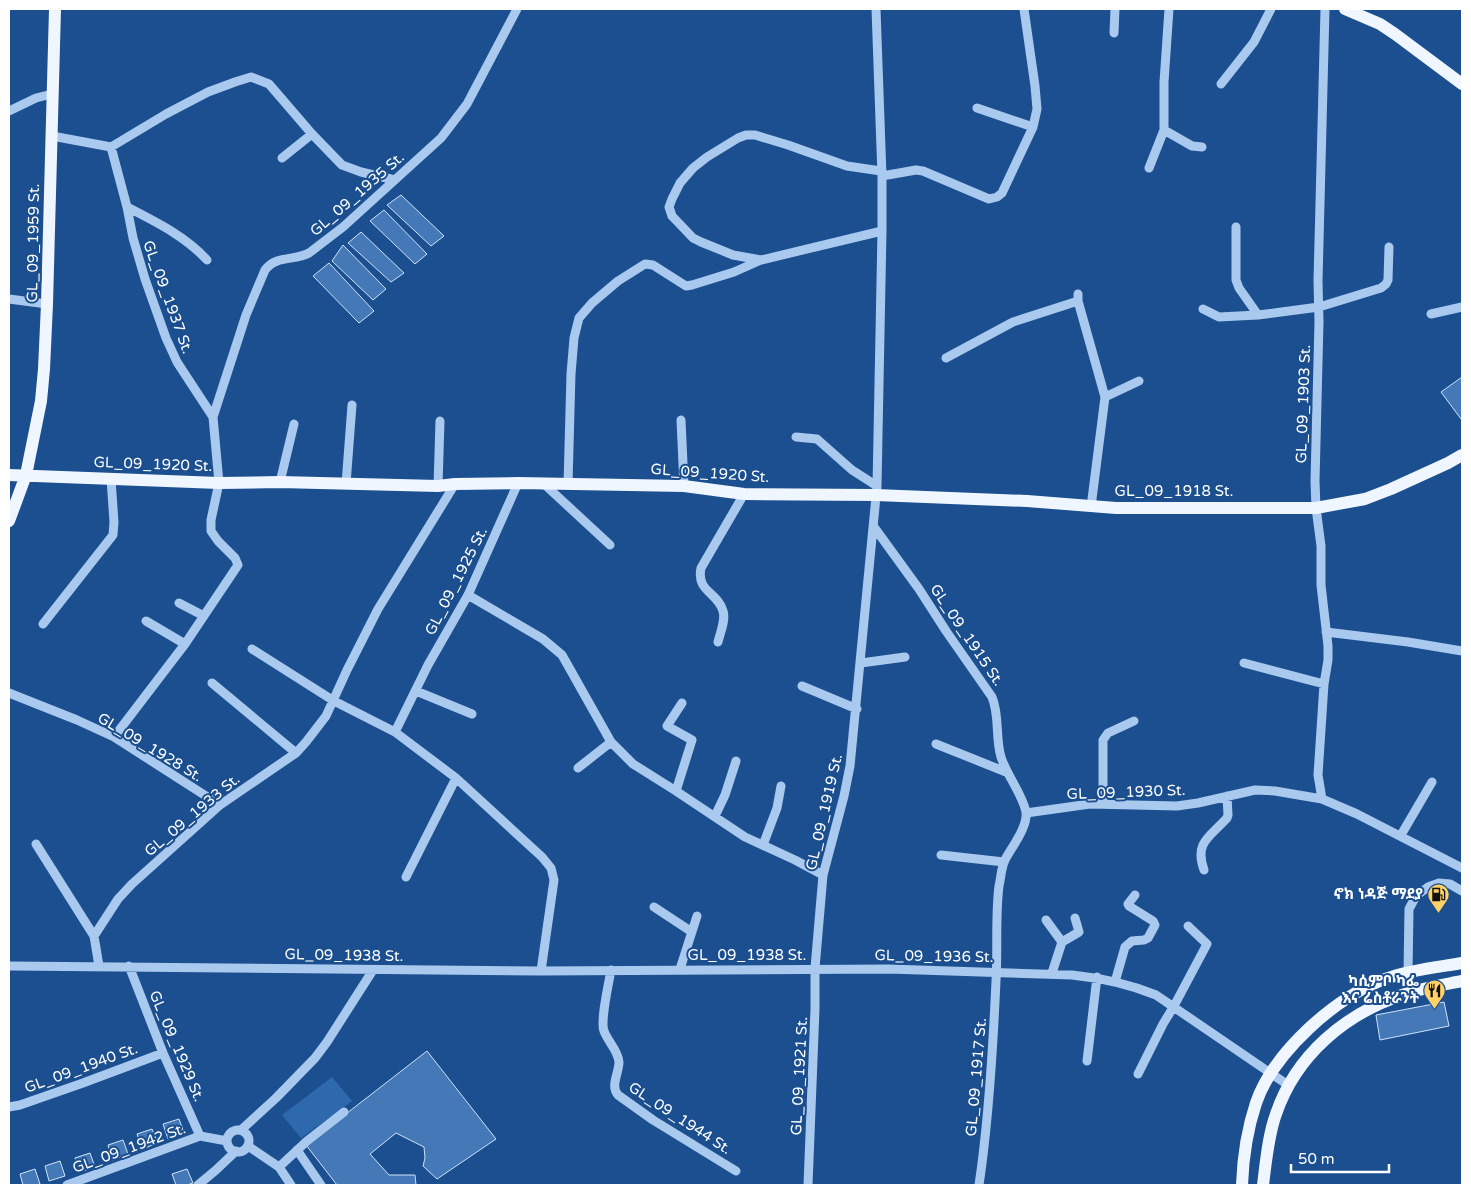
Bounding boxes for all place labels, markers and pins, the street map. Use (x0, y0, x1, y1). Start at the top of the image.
fuel station icon: ኖክ ነዳጅ ማደያ (1427, 882, 1451, 913)
place label: ኖክ ነዳጅ ማደያ (1333, 885, 1423, 903)
place label: ካሲምቦ ካፌ እና ሬስቶራንት (1342, 972, 1420, 1007)
restaurant icon: ካሲምቦ ካፌ እና ሬስቶራንት (1423, 978, 1447, 1009)

